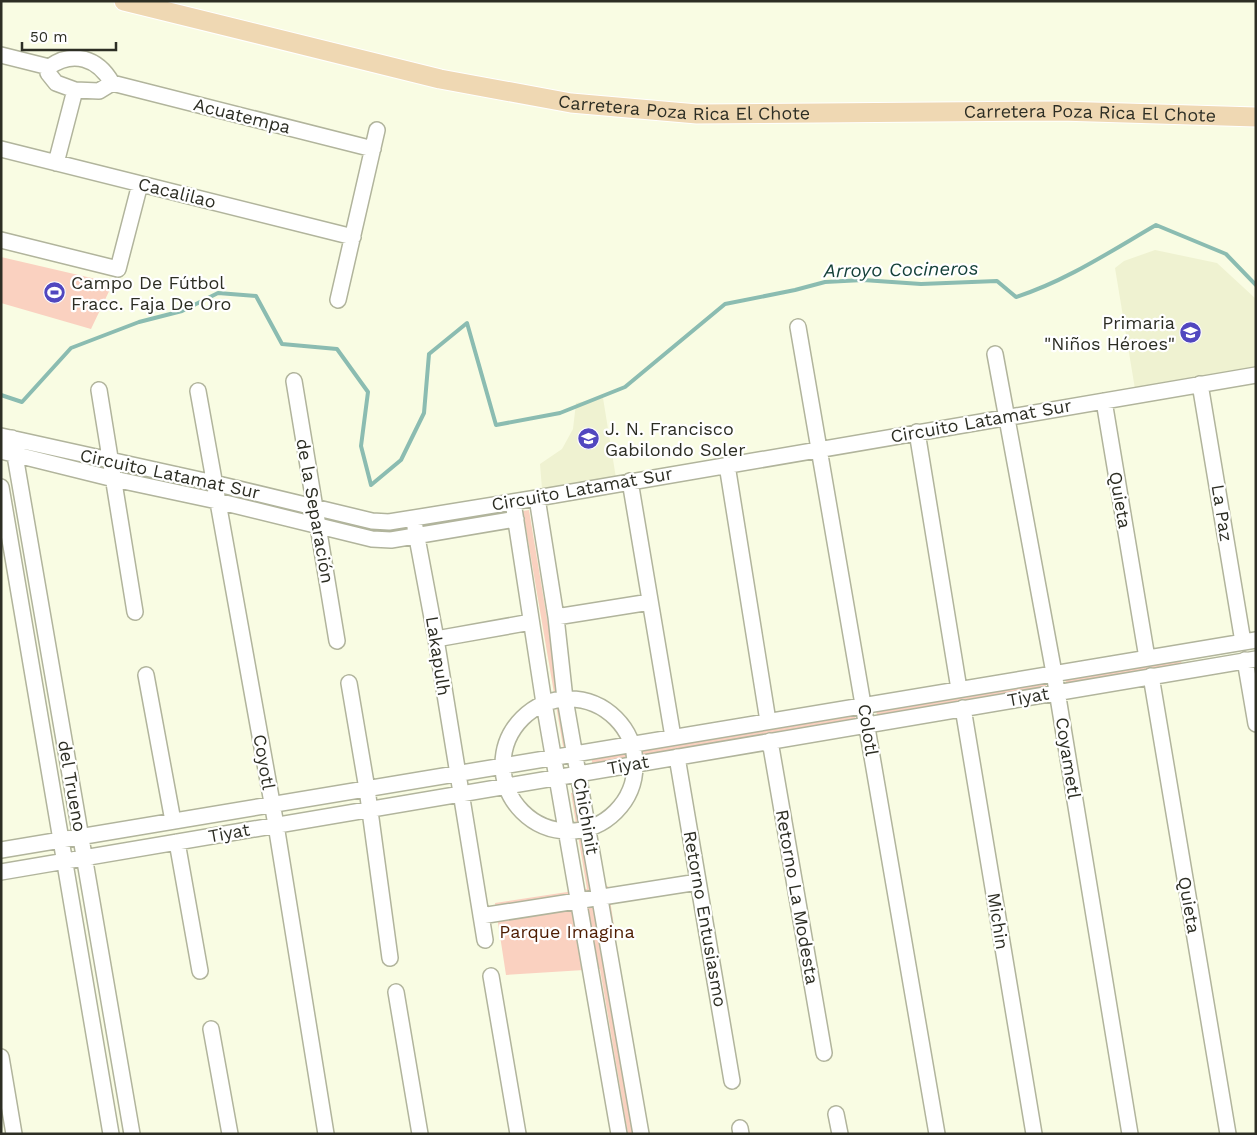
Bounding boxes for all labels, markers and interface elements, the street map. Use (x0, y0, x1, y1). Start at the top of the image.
scale bar (22, 20, 116, 52)
text: 50 m (30, 28, 67, 46)
street label: Carretera Poza Rica El Chote (557, 90, 810, 124)
street label: Acuatempa (191, 93, 293, 138)
street label: Carretera Poza Rica El Chote (964, 100, 1216, 126)
street label: Cacalilao (136, 173, 218, 212)
water label: Arroyo Cocineros (823, 257, 979, 282)
place label: Campo De Fútbol Fracc. Faja De Oro (71, 272, 231, 314)
sports icon: Campo De Fútbol Fracc. Faja De Oro (43, 281, 67, 305)
place label: Primaria "Niños Héroes" (1044, 312, 1175, 354)
school or university icon: Primaria "Niños Héroes" (1179, 321, 1203, 345)
street label: Circuito Latamat Sur (889, 394, 1073, 447)
place label: J. N. Francisco Gabilondo Soler (605, 418, 746, 460)
school or university icon: J. N. Francisco Gabilondo Soler (577, 427, 601, 451)
street label: de la Separación (292, 437, 339, 585)
street label: Circuito Latamat Sur (78, 444, 262, 503)
street label: Circuito Latamat Sur (490, 462, 674, 515)
street label: Quieta (1105, 470, 1136, 530)
street label: La Paz (1208, 483, 1237, 543)
street label: Lakapulh (422, 615, 455, 697)
street label: Tiyat (1006, 682, 1051, 710)
street label: Colotl (854, 702, 883, 758)
street label: Coyametl (1052, 716, 1085, 801)
street label: Coyotl (249, 733, 280, 792)
street label: del Trueno (54, 738, 91, 833)
street label: Tiyat (606, 750, 651, 778)
street label: Chichinit (569, 776, 604, 856)
street label: Retorno La Modesta (772, 808, 823, 986)
street label: Tiyat (207, 818, 252, 846)
street label: Retorno Entusiasmo (680, 829, 731, 1009)
street label: Quieta (1174, 875, 1205, 935)
street label: Michin (984, 891, 1013, 951)
park label: Parque Imagina (499, 921, 635, 942)

